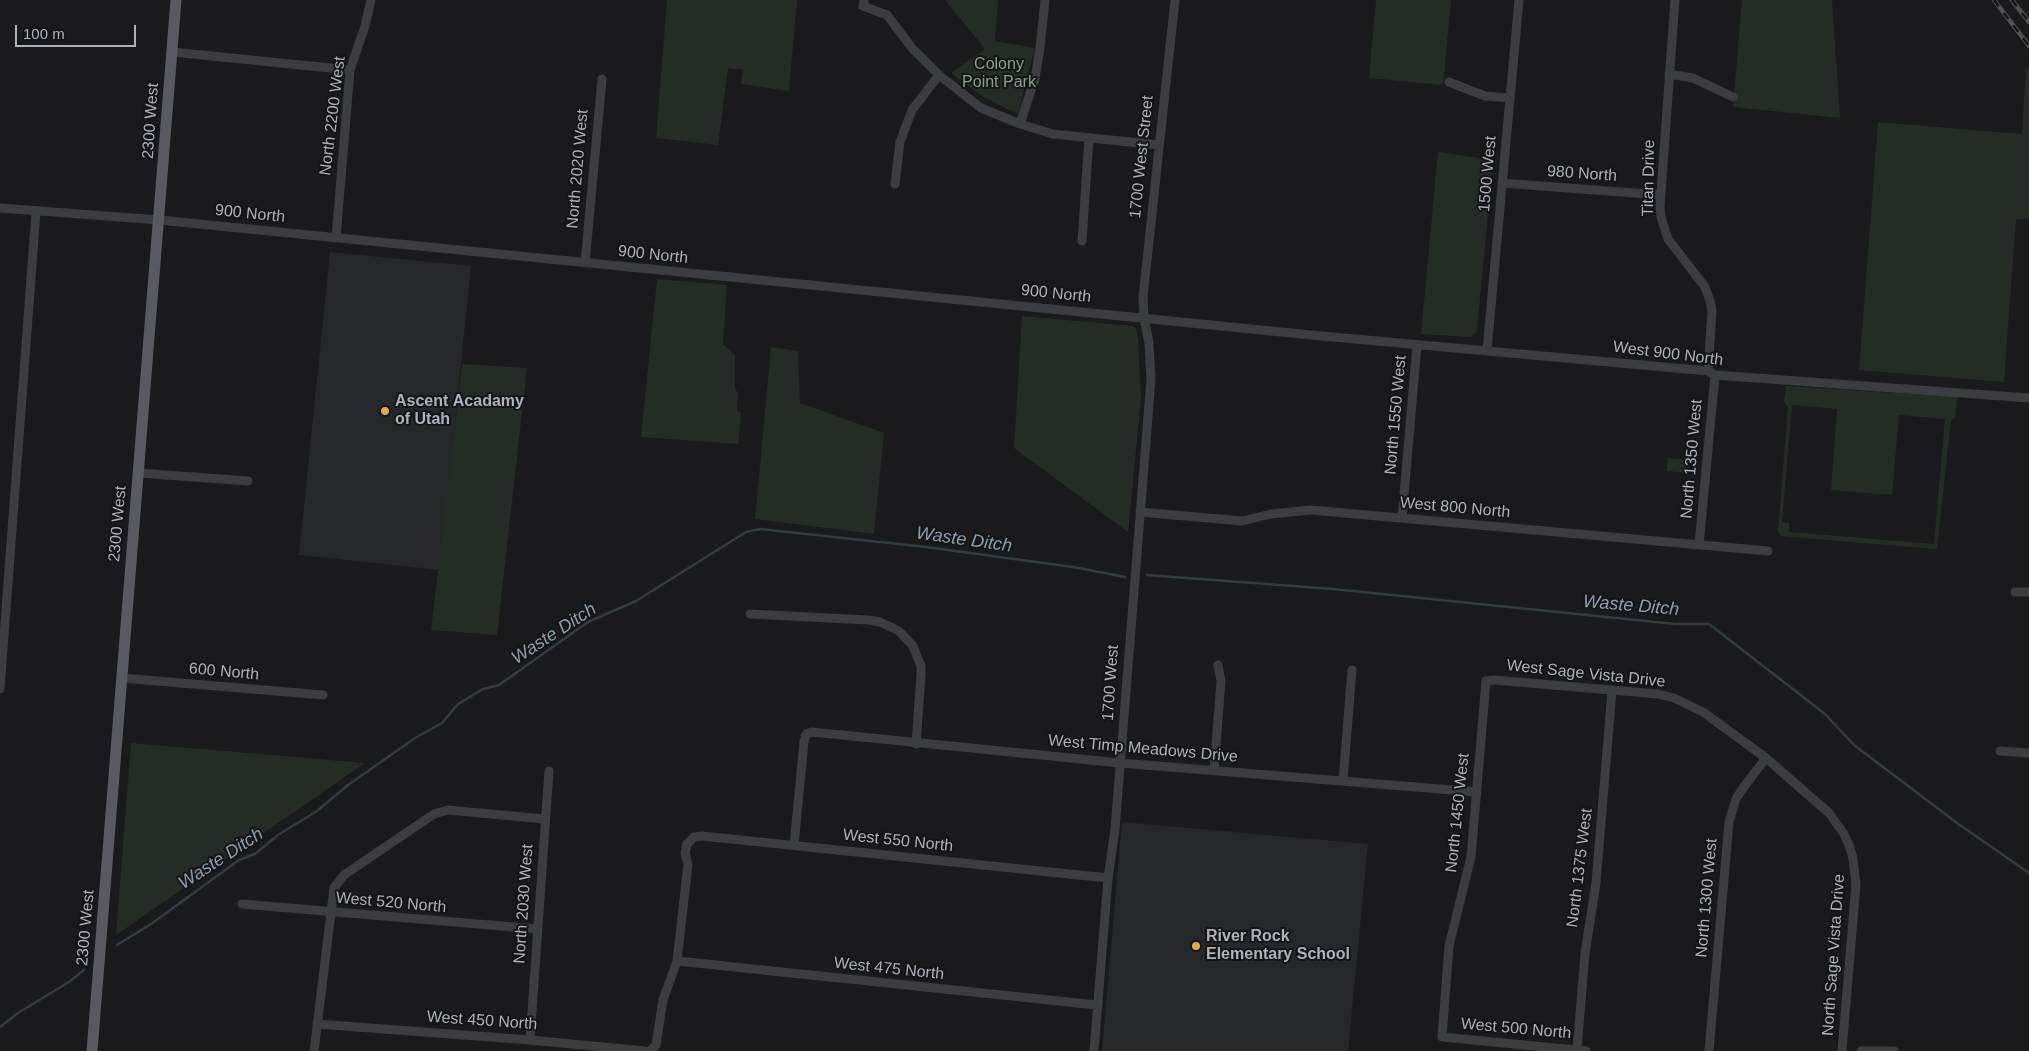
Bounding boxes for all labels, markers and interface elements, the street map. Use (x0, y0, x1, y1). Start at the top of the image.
scale bar (18, 15, 139, 47)
text: 100 m (23, 25, 65, 42)
street label: North 2200 West (316, 55, 350, 177)
park label: Colony Point Park (962, 55, 1036, 93)
street label: 2300 West (139, 82, 163, 160)
street label: 1700 West Street (1126, 95, 1158, 219)
street label: North 2020 West (563, 109, 593, 229)
street label: 1500 West (1475, 135, 1501, 213)
street label: Titan Drive (1639, 139, 1659, 217)
street label: 980 North (1546, 162, 1618, 186)
street label: 900 North (214, 201, 286, 227)
street label: 900 North (617, 242, 689, 268)
street label: 900 North (1020, 281, 1092, 307)
street label: West 900 North (1612, 338, 1724, 370)
street label: North 1550 West (1381, 355, 1411, 475)
place label: Ascent Acadamy of Utah (395, 392, 524, 430)
street label: North 1350 West (1677, 399, 1707, 519)
marker: Ascent Acadamy of Utah (379, 405, 391, 417)
street label: 2300 West (105, 485, 131, 563)
street label: West 800 North (1399, 494, 1511, 522)
water label: Waste Ditch (915, 523, 1013, 557)
water label: Waste Ditch (1582, 591, 1680, 621)
water label: Waste Ditch (508, 599, 600, 669)
street label: 1700 West (1099, 644, 1123, 722)
street label: West Sage Vista Drive (1506, 656, 1666, 692)
street label: 600 North (188, 659, 260, 685)
street label: West Timp Meadows Drive (1047, 731, 1239, 767)
street label: North 1450 West (1442, 752, 1474, 874)
street label: North 1375 West (1563, 807, 1597, 929)
water label: Waste Ditch (175, 824, 267, 894)
street label: West 550 North (842, 826, 954, 856)
street label: North 1300 West (1692, 838, 1722, 958)
street label: North 2030 West (510, 844, 538, 964)
street label: North Sage Vista Drive (1819, 873, 1849, 1037)
street label: 2300 West (73, 889, 99, 967)
street label: West 520 North (335, 889, 447, 917)
place label: River Rock Elementary School (1206, 927, 1350, 965)
marker: River Rock Elementary School (1190, 940, 1202, 952)
street label: West 475 North (833, 954, 945, 984)
street label: West 450 North (426, 1008, 538, 1034)
street label: West 500 North (1460, 1015, 1572, 1043)

